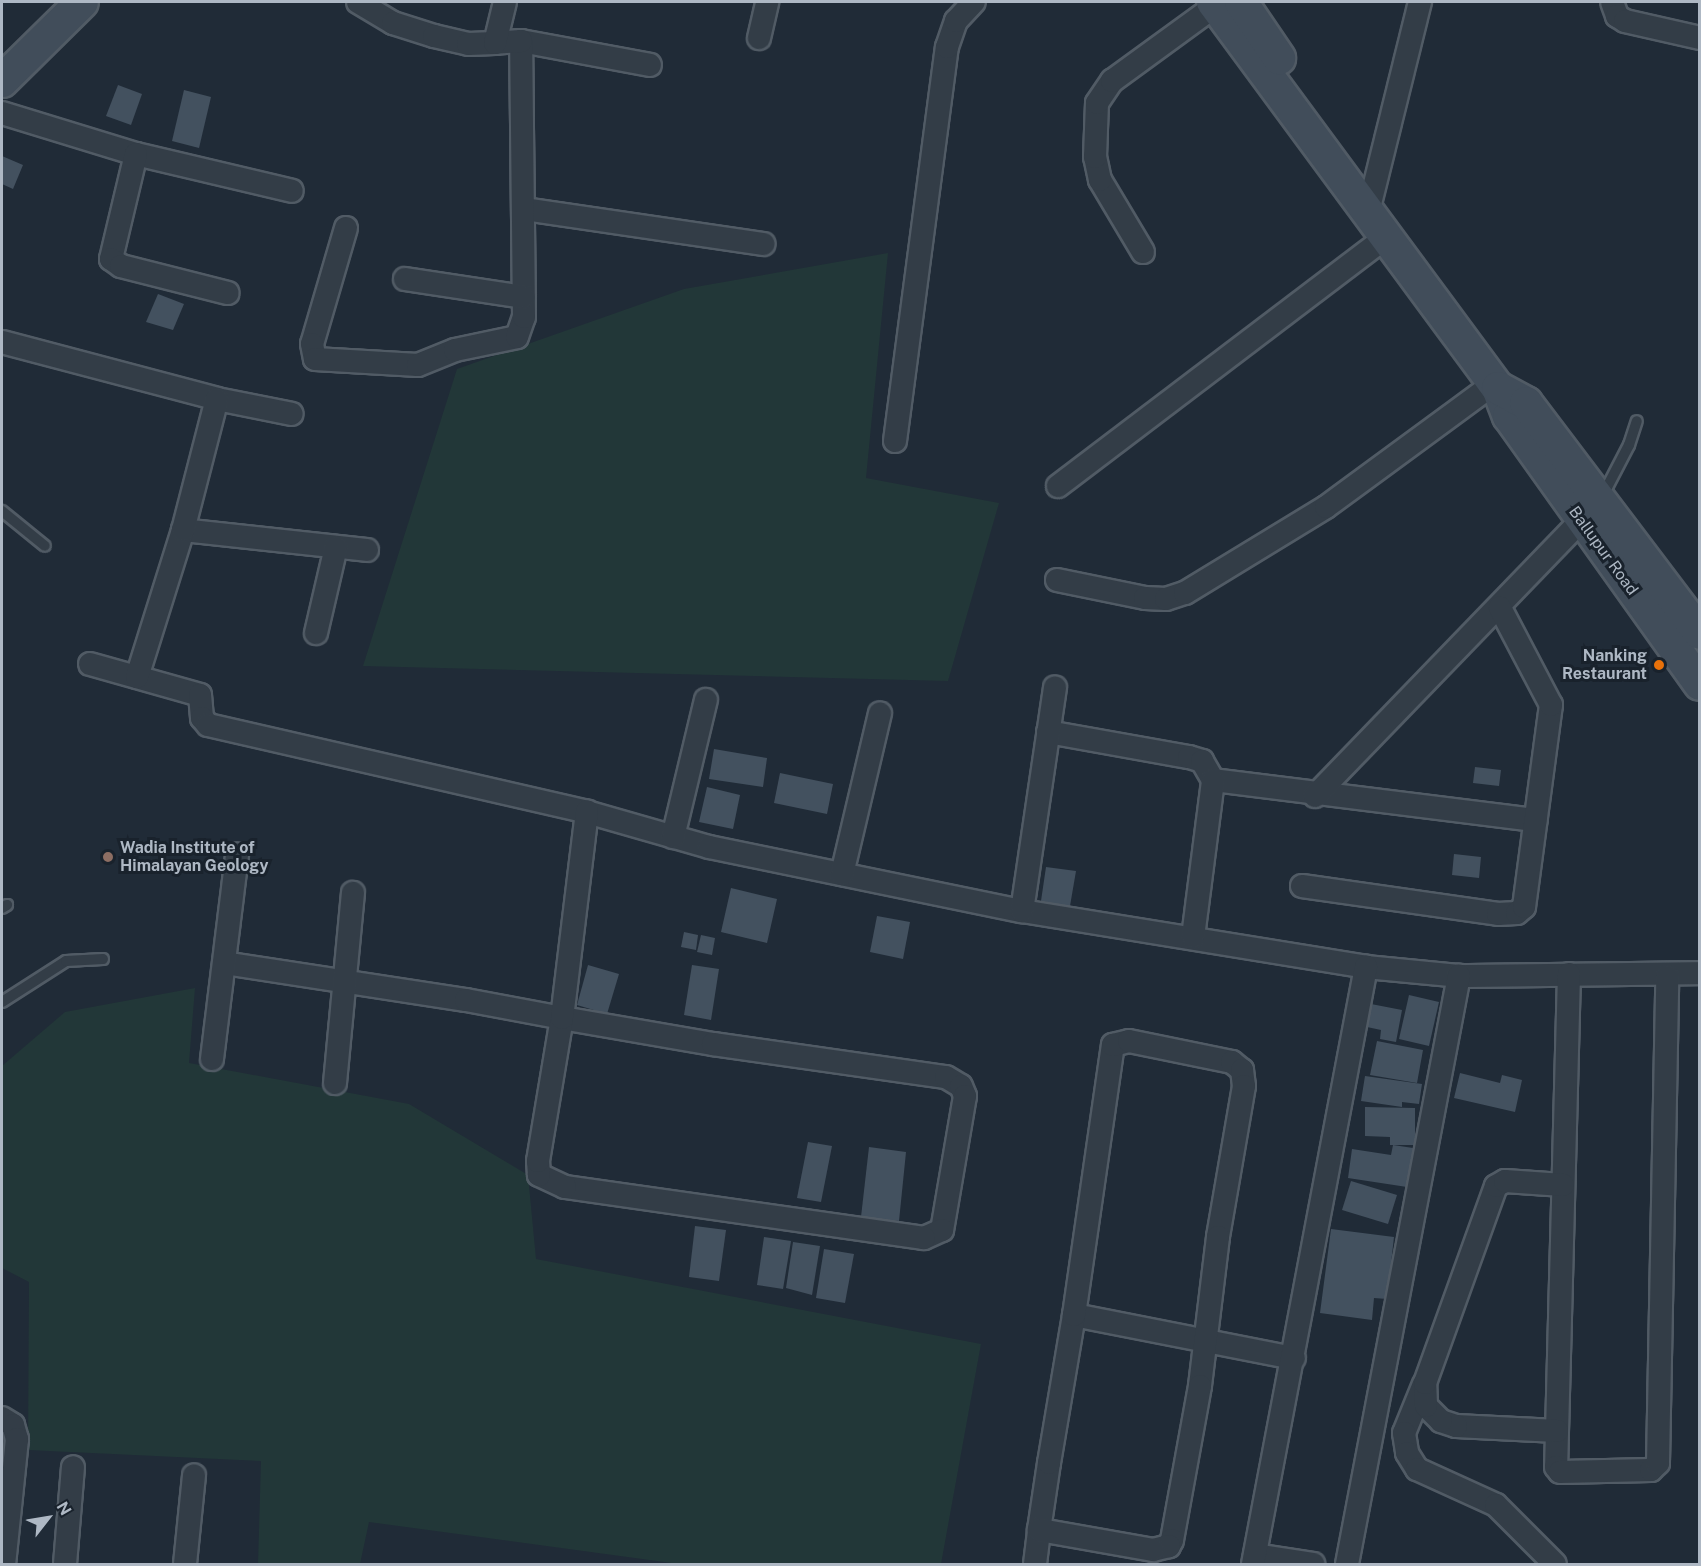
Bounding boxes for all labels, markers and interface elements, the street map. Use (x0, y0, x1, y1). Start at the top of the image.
street label: Ballupur Road (1564, 503, 1642, 599)
place label: Nanking Restaurant (1562, 646, 1647, 684)
marker: Nanking Restaurant (1652, 658, 1666, 672)
place label: Wadia Institute of Himalayan Geology (120, 838, 268, 876)
marker: Wadia Institute of Himalayan Geology (101, 850, 115, 864)
north arrow (18, 1488, 78, 1548)
text: N (52, 1498, 75, 1519)

